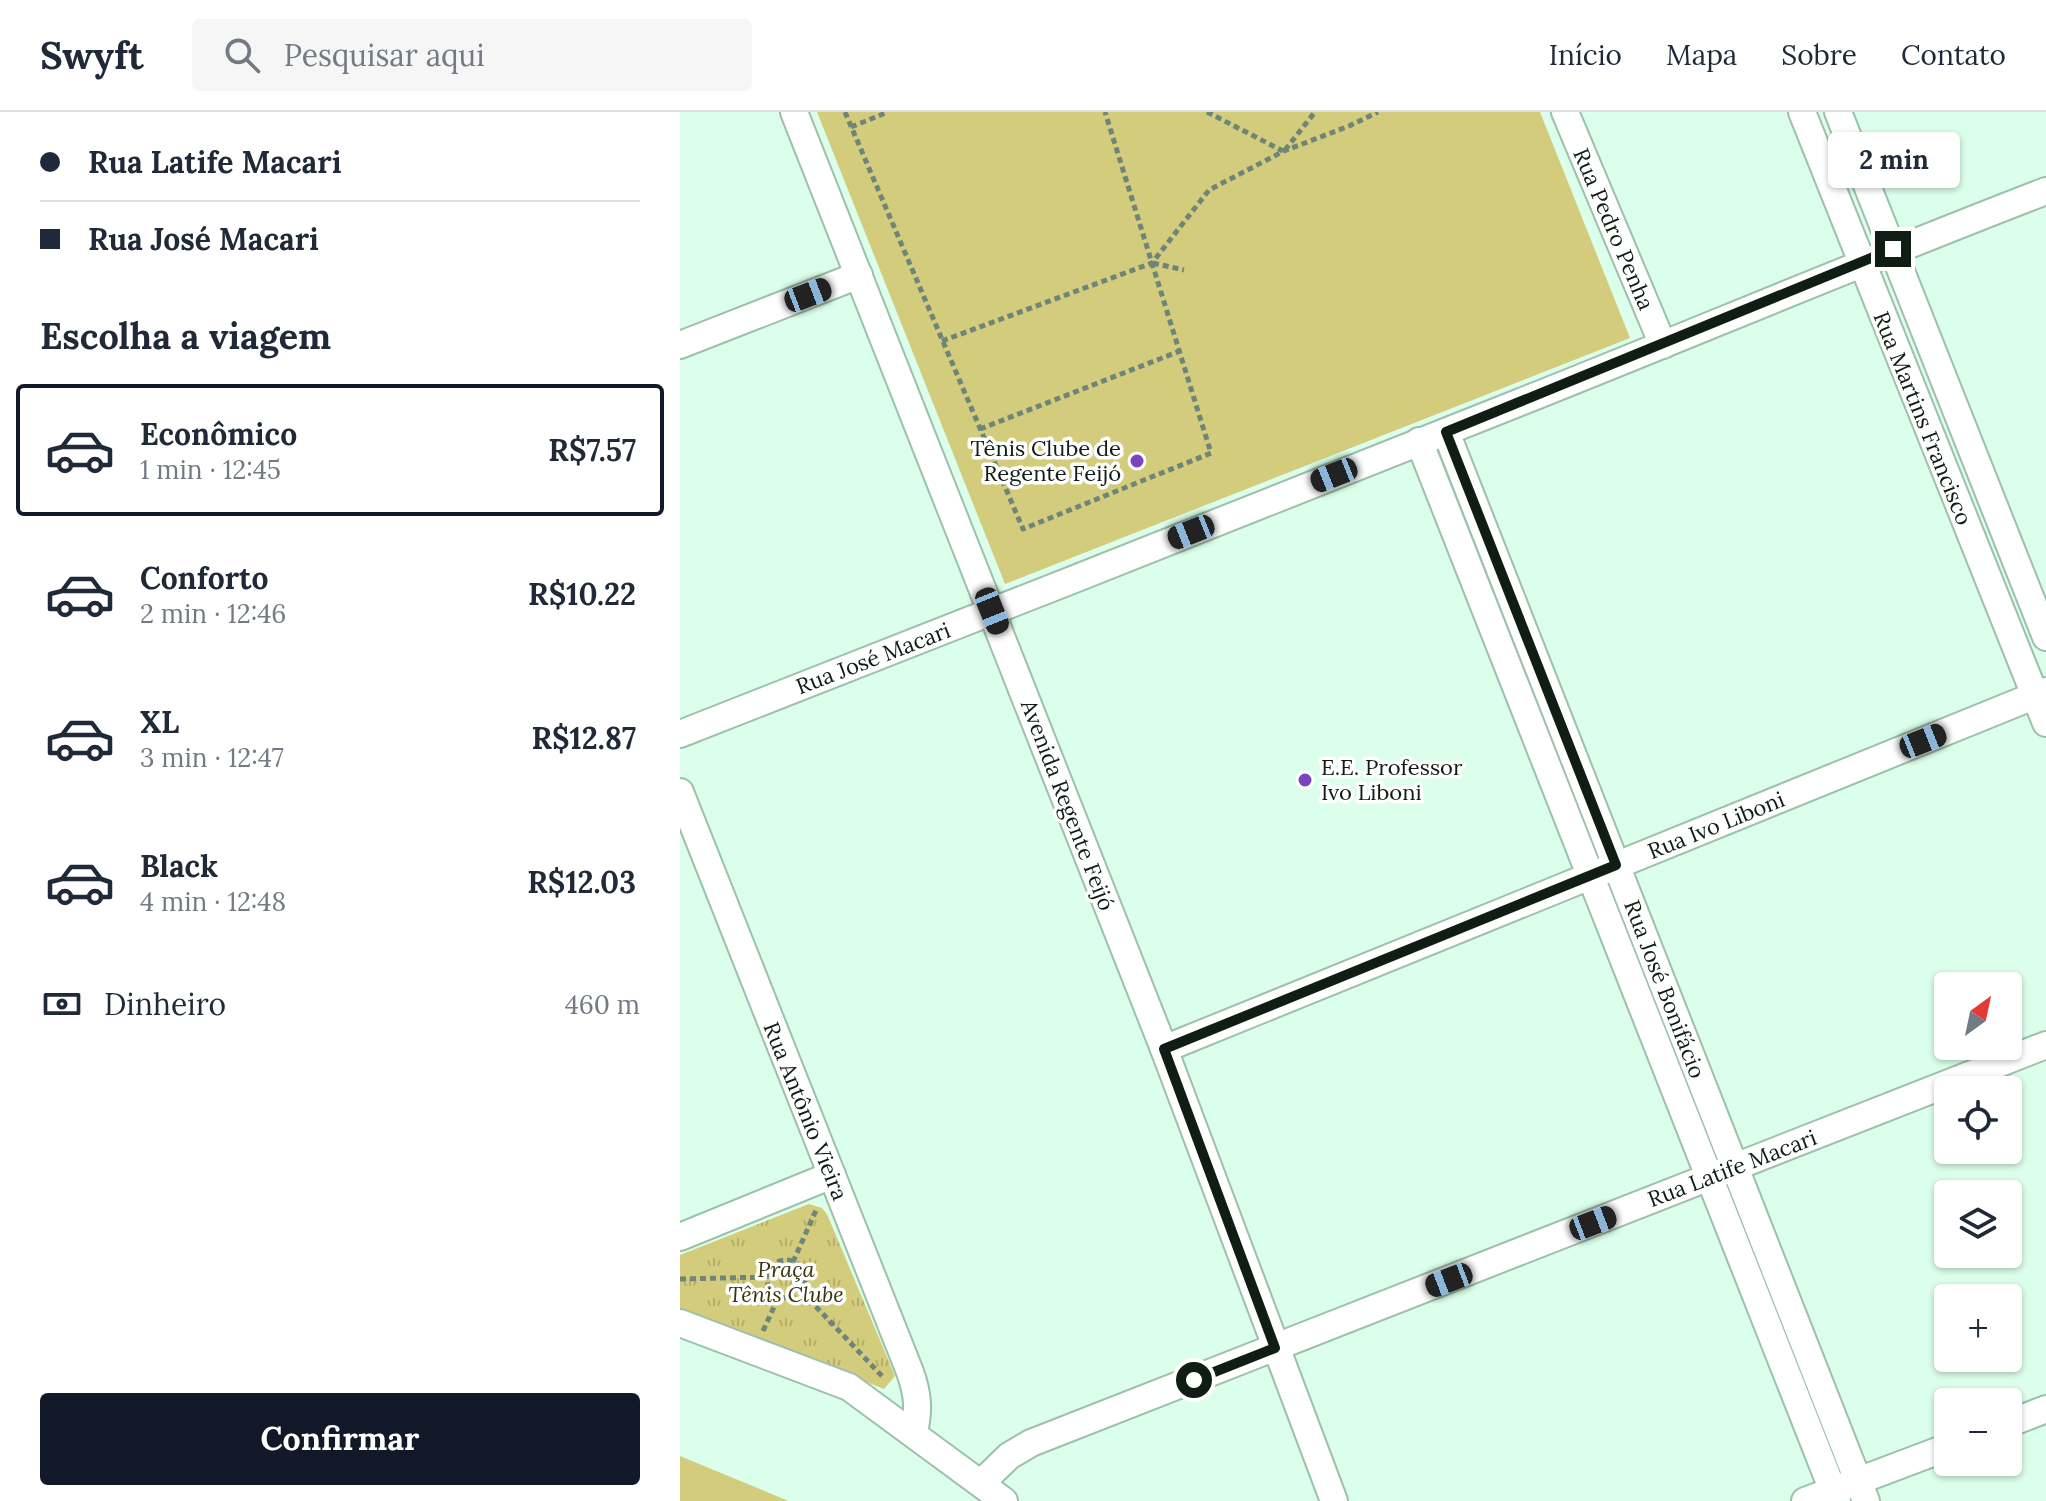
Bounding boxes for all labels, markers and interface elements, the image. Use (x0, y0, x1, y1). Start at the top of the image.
search box (192, 19, 752, 91)
text: Swyft (40, 31, 144, 79)
icon: search (220, 33, 264, 77)
text: Pesquisar aqui (284, 36, 485, 74)
text: Início (1549, 37, 1622, 73)
text: Mapa (1666, 37, 1737, 73)
text: Sobre (1781, 37, 1857, 73)
text: Contato (1901, 37, 2006, 73)
callout: 2 min (1827, 133, 1959, 189)
text: Rua Latife Macari (88, 143, 342, 181)
text: 2 min (1859, 143, 1929, 176)
street label: Rua Pedro Penha (1567, 144, 1661, 314)
text: Rua José Macari (88, 220, 319, 258)
route end (1875, 231, 1911, 267)
car (781, 275, 835, 315)
street label: Rua Martins Francisco (1867, 307, 1979, 529)
text: Escolha a viagem (40, 313, 331, 359)
icon: car (44, 414, 116, 486)
text: Econômico (140, 415, 297, 453)
text: R$7.57 (548, 431, 636, 469)
place label: Tênis Clube de Regente Feijó (970, 434, 1121, 487)
marker: Tênis Clube de Regente Feijó (1128, 452, 1146, 470)
text: 1 min · 12:45 (140, 453, 281, 486)
car (1307, 455, 1361, 495)
car (1164, 512, 1218, 552)
icon: car (44, 558, 116, 630)
text: Conforto (140, 559, 268, 597)
text: R$10.22 (528, 575, 636, 613)
car (972, 584, 1012, 638)
text: 2 min · 12:46 (140, 597, 286, 630)
street label: Rua José Macari (792, 616, 954, 700)
street label: Avenida Regente Feijó (1015, 695, 1121, 914)
icon: car (44, 702, 116, 774)
text: XL (140, 703, 179, 741)
text: R$12.87 (531, 719, 636, 757)
car (1896, 721, 1950, 761)
text: 3 min · 12:47 (140, 741, 284, 774)
place label: E.E. Professor Ivo Liboni (1321, 753, 1463, 806)
marker: E.E. Professor Ivo Liboni (1296, 771, 1314, 789)
street label: Rua Ivo Liboni (1644, 785, 1788, 865)
icon: car (44, 846, 116, 918)
text: Black (140, 847, 218, 885)
text: R$12.03 (527, 863, 636, 901)
text: 4 min · 12:48 (140, 885, 286, 918)
street label: Rua José Bonifácio (1618, 896, 1712, 1082)
north arrow (1934, 972, 2022, 1060)
map controls (1934, 972, 2022, 1476)
icon: cash (40, 982, 84, 1026)
text: Dinheiro (104, 985, 226, 1023)
text: 460 m (565, 988, 640, 1021)
street label: Rua Antônio Vieira (757, 1018, 855, 1204)
button: locate (1934, 1076, 2022, 1164)
street label: Rua Latife Macari (1644, 1123, 1820, 1213)
button: layers (1934, 1180, 2022, 1268)
car (1566, 1203, 1620, 1243)
park label: Praça Tênis Clube (728, 1255, 844, 1308)
car (1422, 1260, 1476, 1300)
button: + (1934, 1284, 2022, 1372)
route start (1176, 1362, 1212, 1398)
button: − (1934, 1388, 2022, 1476)
button: Confirmar (40, 1393, 640, 1485)

